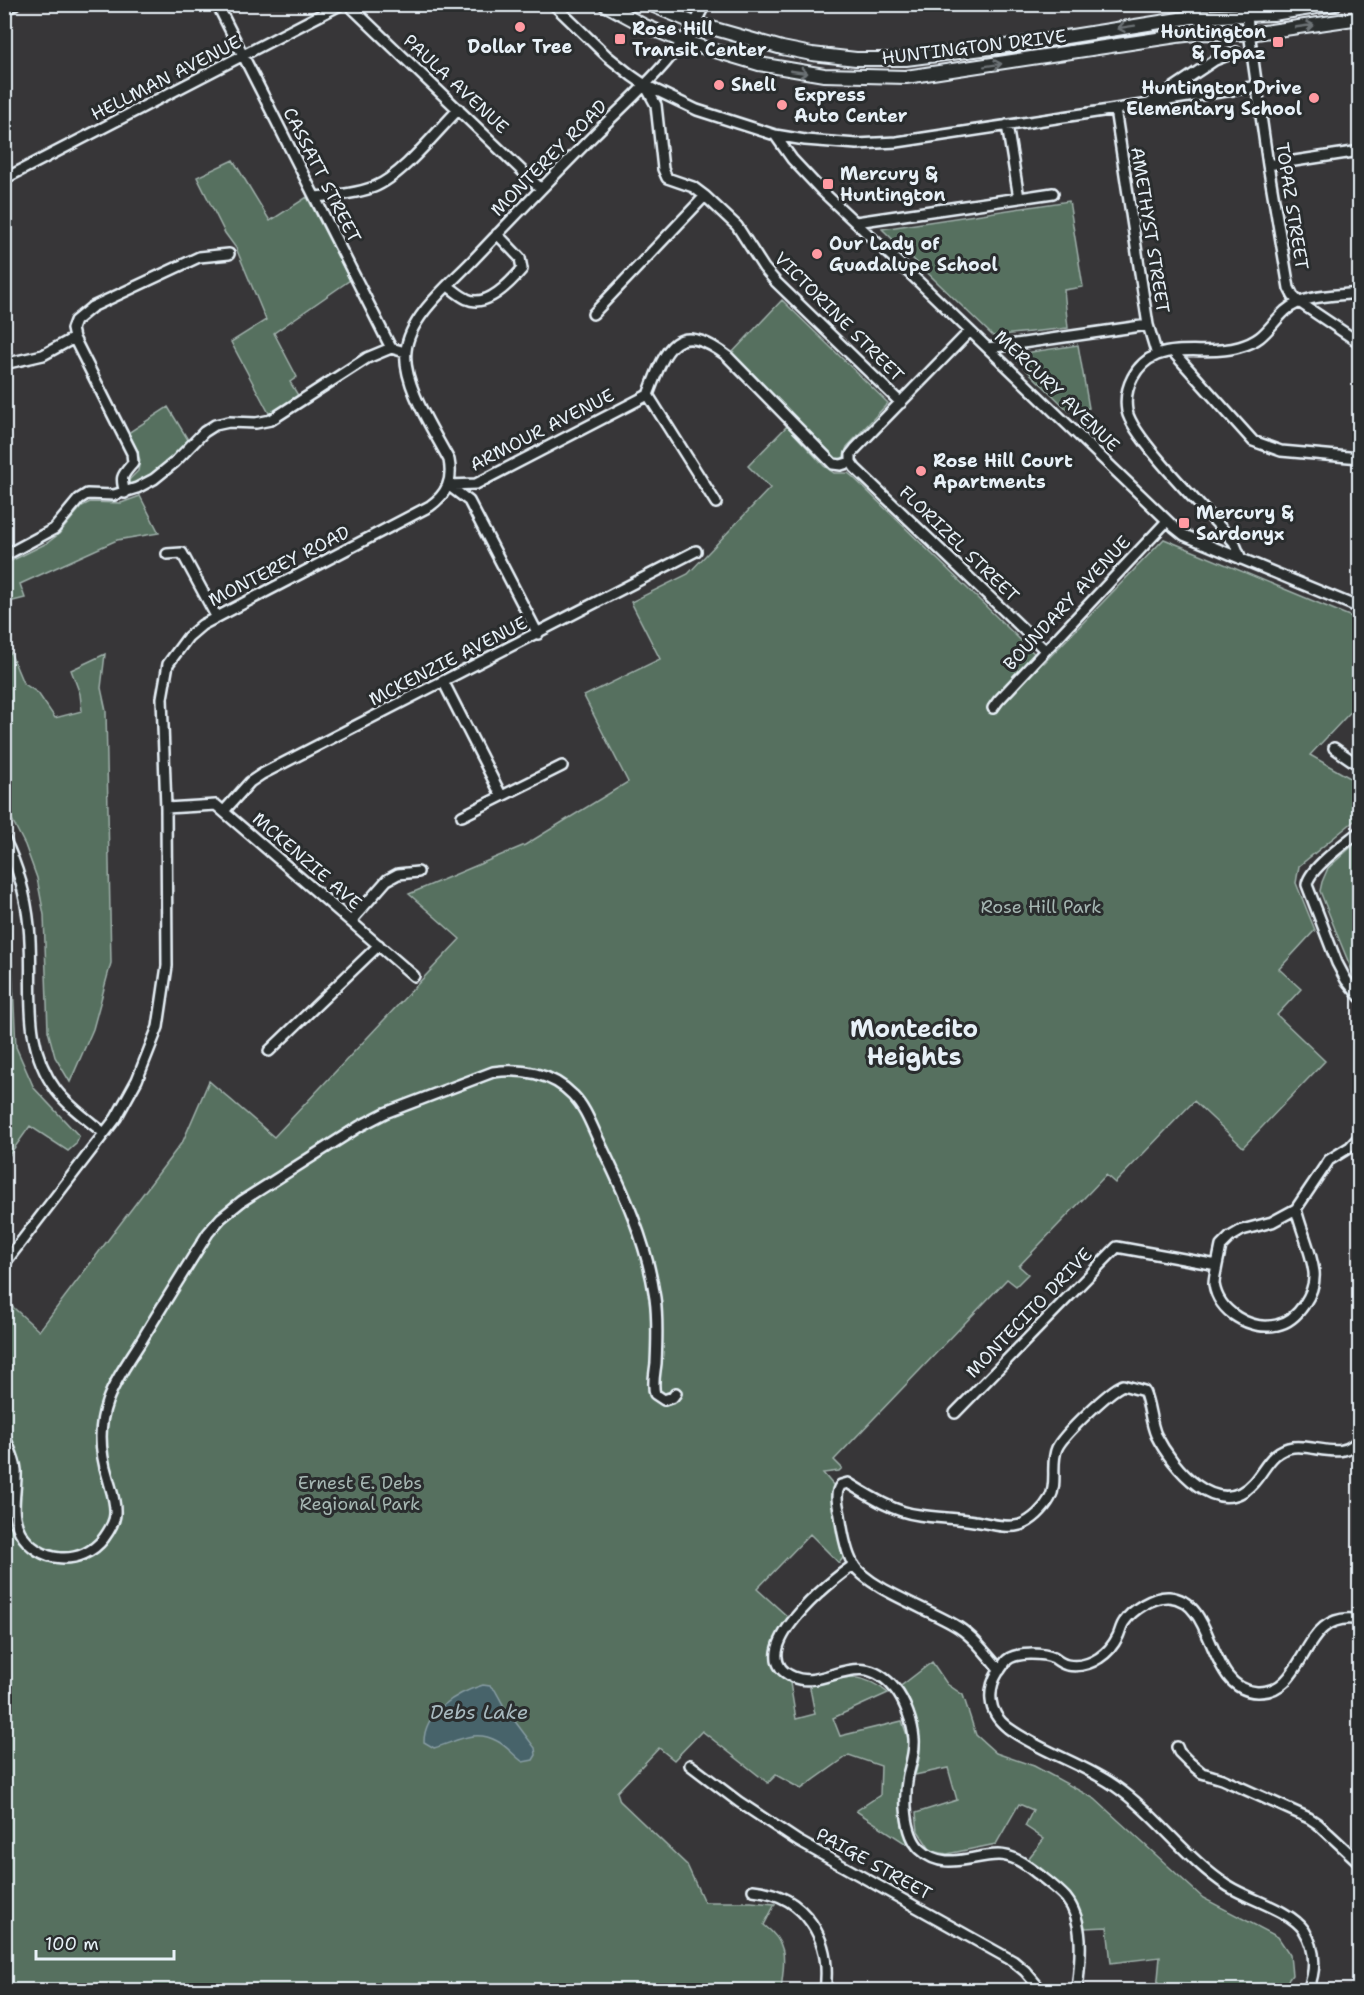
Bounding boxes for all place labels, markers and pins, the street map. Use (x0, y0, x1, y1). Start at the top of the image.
place label: Rose Hill Transit Center (632, 17, 767, 62)
marker: Dollar Tree (513, 20, 527, 34)
place label: Huntington & Topaz (1161, 20, 1266, 65)
marker: Rose Hill Transit Center (613, 32, 627, 46)
place label: Dollar Tree (468, 35, 573, 59)
marker: Huntington & Topaz (1271, 35, 1285, 49)
place label: Shell (731, 73, 776, 97)
place label: Huntington Drive Elementary School (1126, 76, 1302, 121)
marker: Shell (712, 78, 726, 92)
place label: Express Auto Center (794, 83, 908, 128)
marker: Huntington Drive Elementary School (1307, 91, 1321, 105)
marker: Express Auto Center (775, 98, 789, 112)
place label: Mercury & Huntington (840, 162, 945, 207)
marker: Mercury & Huntington (821, 177, 835, 191)
place label: Our Lady of Guadalupe School (829, 232, 998, 277)
marker: Our Lady of Guadalupe School (810, 247, 824, 261)
place label: Rose Hill Court Apartments (933, 449, 1073, 494)
marker: Rose Hill Court Apartments (914, 464, 928, 478)
place label: Mercury & Sardonyx (1196, 501, 1294, 546)
marker: Mercury & Sardonyx (1177, 516, 1191, 530)

